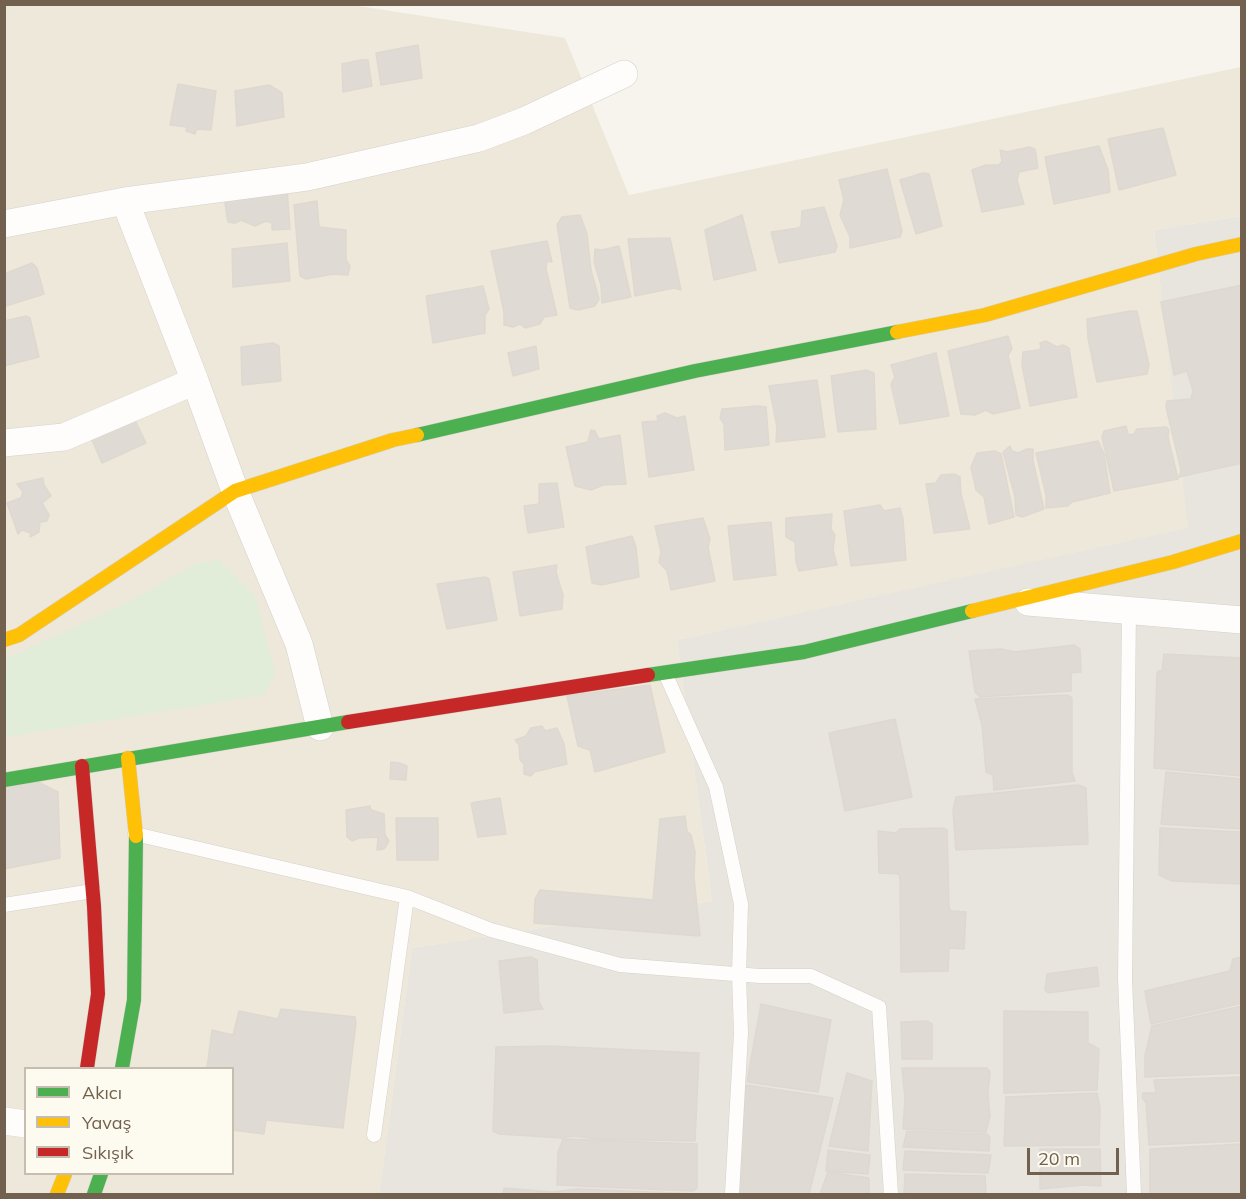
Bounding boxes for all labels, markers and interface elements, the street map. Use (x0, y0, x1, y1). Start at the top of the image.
legend (24, 1067, 234, 1175)
text: Akıcı (82, 1081, 122, 1104)
text: Yavaş (82, 1111, 131, 1134)
scale bar (1030, 1136, 1122, 1174)
text: Sıkışık (82, 1141, 134, 1164)
text: 20 m (1038, 1147, 1080, 1170)

